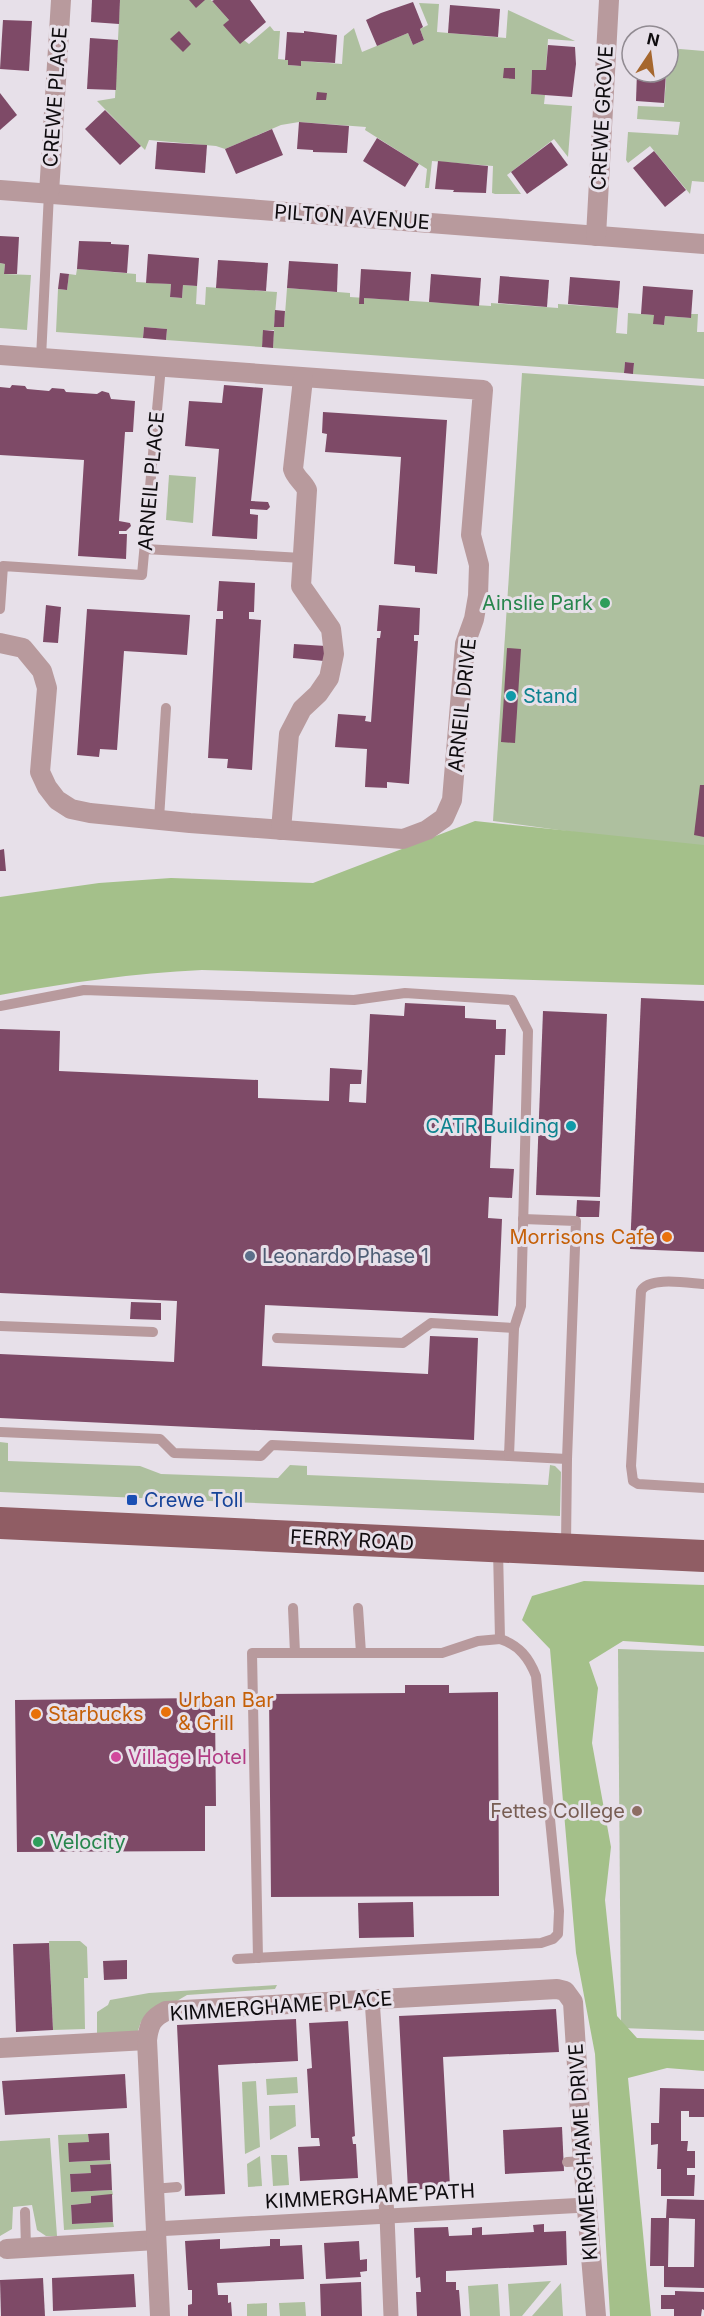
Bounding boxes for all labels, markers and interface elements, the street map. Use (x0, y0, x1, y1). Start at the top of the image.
north arrow (620, 24, 680, 84)
street label: CREWE PLACE (38, 26, 72, 168)
text: N (645, 28, 662, 51)
street label: CREWE GROVE (586, 45, 618, 191)
street label: PILTON AVENUE (273, 200, 431, 234)
street label: ARNEIL PLACE (133, 410, 169, 552)
place label: Ainslie Park (482, 591, 593, 615)
marker: Ainslie Park (598, 596, 612, 610)
street label: ARNEIL DRIVE (443, 637, 481, 773)
place label: Stand (523, 684, 578, 708)
marker: Stand (504, 689, 518, 703)
place label: CATR Building (426, 1114, 559, 1138)
marker: CATR Building (564, 1119, 578, 1133)
place label: Morrisons Cafe (510, 1225, 655, 1249)
marker: Morrisons Cafe (660, 1230, 674, 1244)
place label: Leonardo Phase 1 (262, 1244, 429, 1268)
marker: Leonardo Phase 1 (243, 1249, 257, 1263)
place label: Crewe Toll (144, 1488, 243, 1512)
marker: Crewe Toll (125, 1493, 139, 1507)
street label: FERRY ROAD (289, 1525, 415, 1555)
place label: Urban Bar & Grill (178, 1688, 274, 1735)
place label: Starbucks (48, 1702, 144, 1726)
marker: Urban Bar & Grill (159, 1705, 173, 1719)
marker: Starbucks (29, 1707, 43, 1721)
place label: Village Hotel (128, 1745, 247, 1769)
marker: Village Hotel (109, 1750, 123, 1764)
place label: Fettes College (490, 1799, 625, 1823)
marker: Fettes College (630, 1804, 644, 1818)
place label: Velocity (50, 1830, 126, 1854)
marker: Velocity (31, 1835, 45, 1849)
street label: KIMMERGHAME PLACE (169, 1986, 393, 2026)
street label: KIMMERGHAME DRIVE (563, 2043, 603, 2261)
street label: KIMMERGHAME PATH (264, 2179, 476, 2213)

